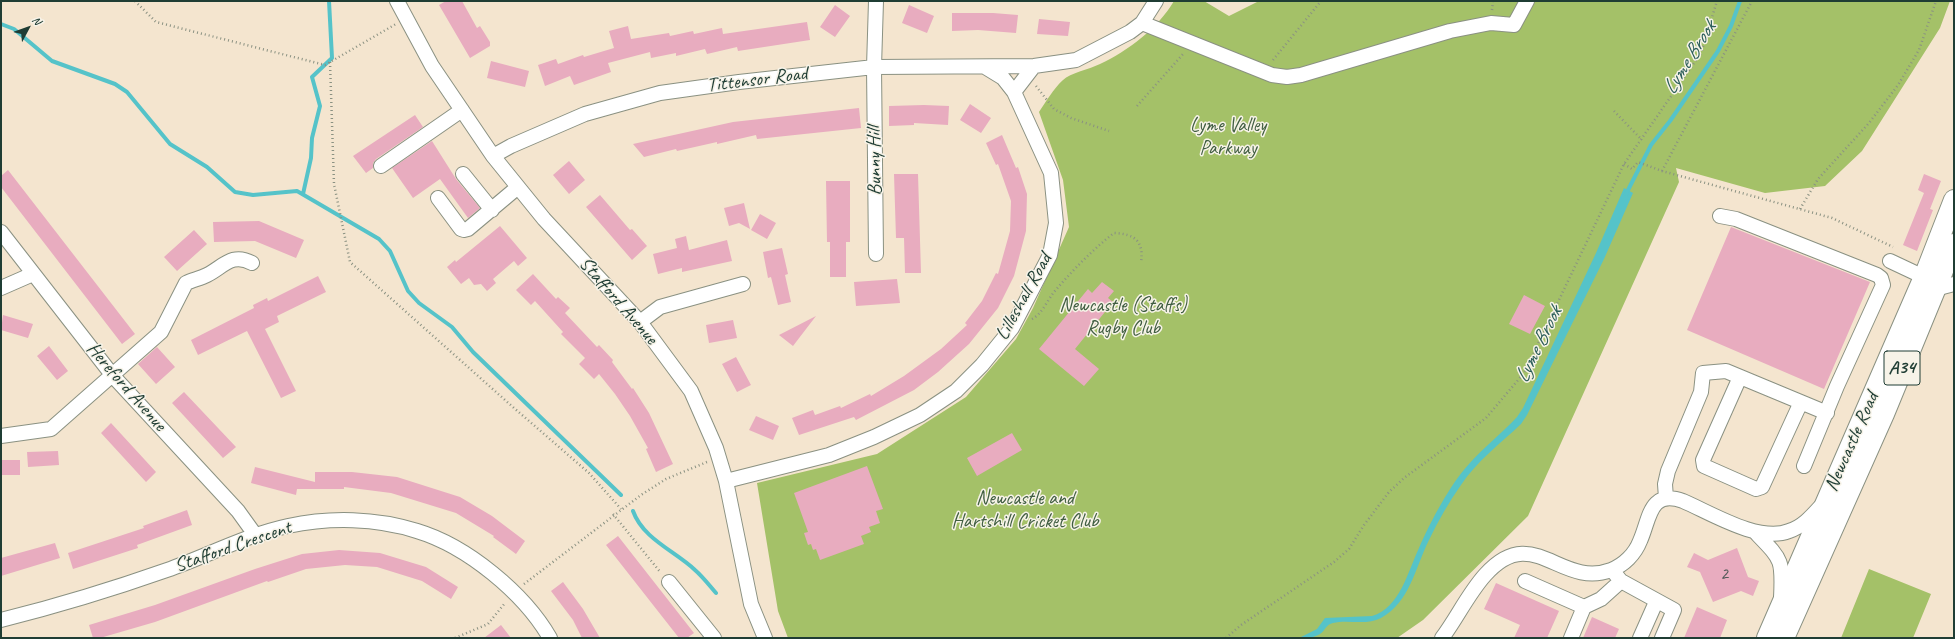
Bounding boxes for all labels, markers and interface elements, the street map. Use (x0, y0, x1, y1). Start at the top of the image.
north arrow (8, 8, 48, 48)
text: N (30, 13, 45, 27)
water label: Lyme Brook (1658, 17, 1722, 99)
street label: Tittensor Road (705, 62, 809, 98)
park label: Lyme Valley Parkway (1190, 114, 1266, 161)
street label: Bunny Hill (862, 126, 888, 196)
street label: Lilleshall Road (990, 250, 1058, 344)
street label: Stafford Avenue (573, 252, 663, 350)
park label: Newcastle (Staffs) Rugby Club (1059, 294, 1187, 341)
water label: Lyme Brook (1510, 303, 1568, 387)
street label: Hereford Avenue (81, 338, 171, 436)
road number: A34 (1884, 351, 1920, 385)
street label: Newcastle Road (1820, 389, 1884, 495)
park label: Newcastle and Hartshill Cricket Club (951, 487, 1099, 534)
street label: Stafford Crescent (171, 516, 295, 578)
house number: 2 (1720, 563, 1728, 585)

